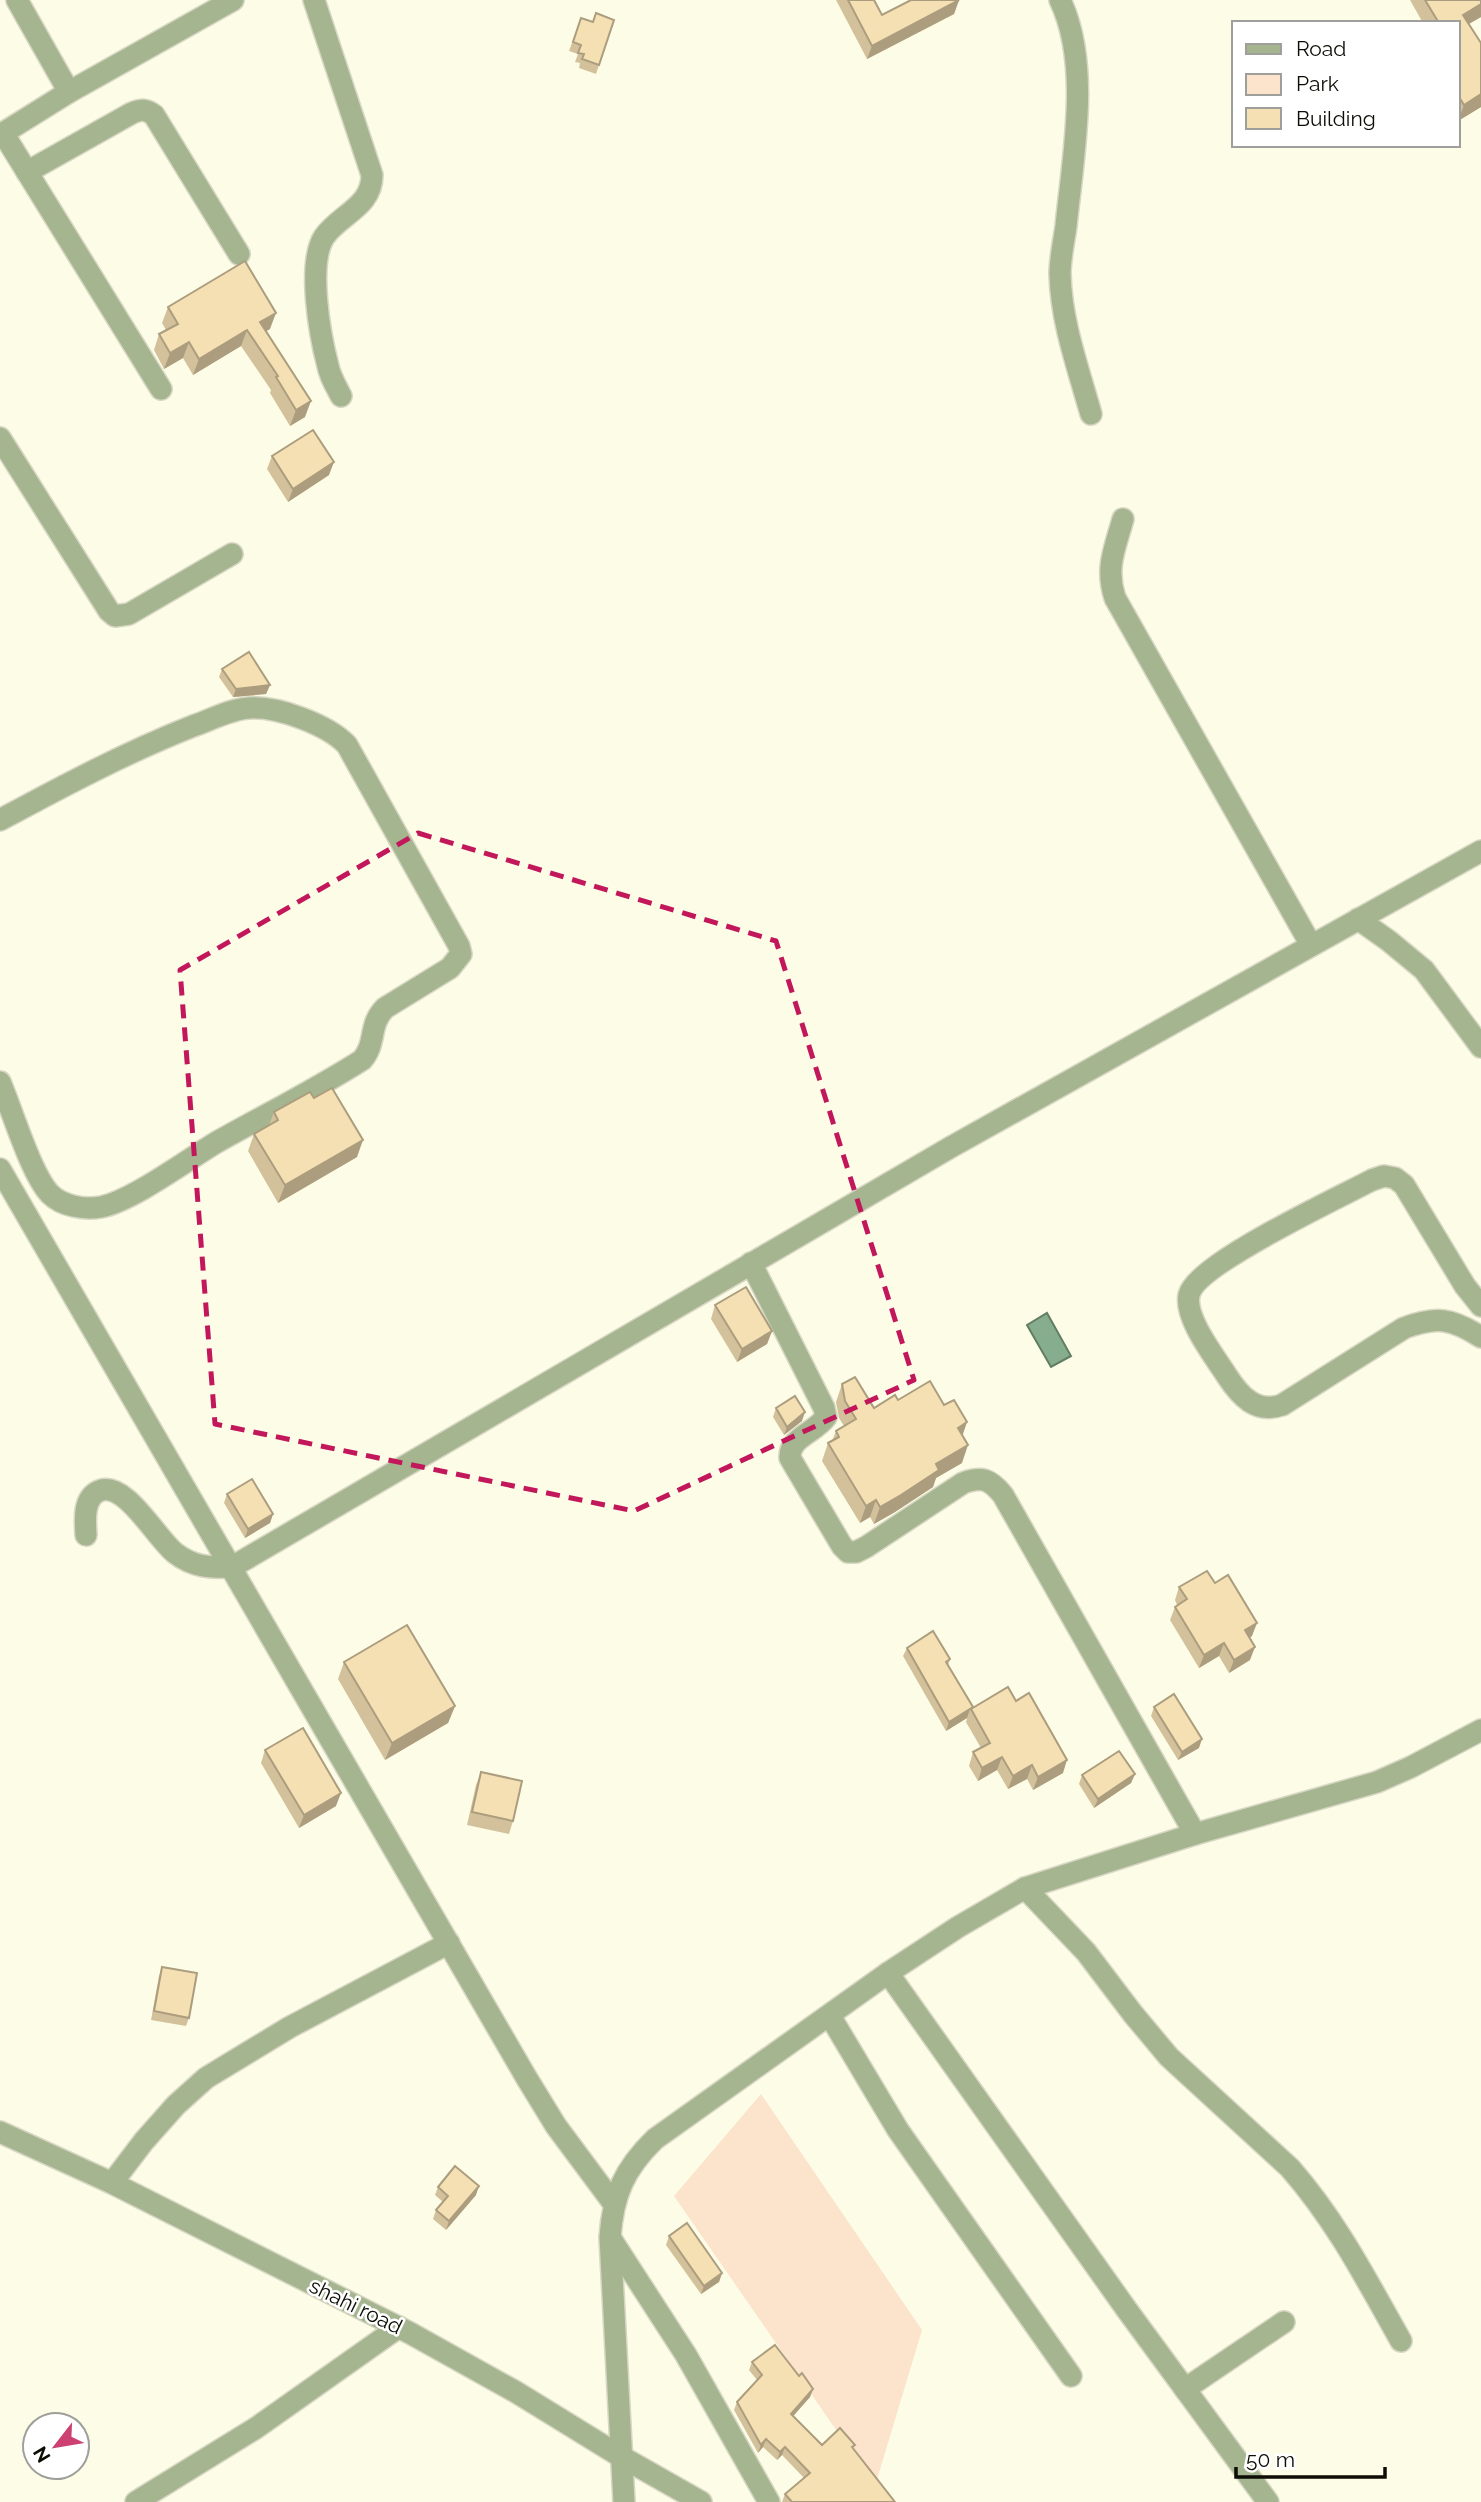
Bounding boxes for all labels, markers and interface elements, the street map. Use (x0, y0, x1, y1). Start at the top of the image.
legend (1232, 21, 1460, 147)
text: Road (1296, 36, 1346, 61)
text: Park (1296, 71, 1339, 96)
text: Building (1296, 106, 1376, 131)
street label: shahi road (306, 2273, 406, 2339)
north arrow (21, 2411, 91, 2481)
scale bar (1236, 2436, 1385, 2480)
text: N (28, 2443, 55, 2467)
text: 50 m (1246, 2447, 1295, 2472)

